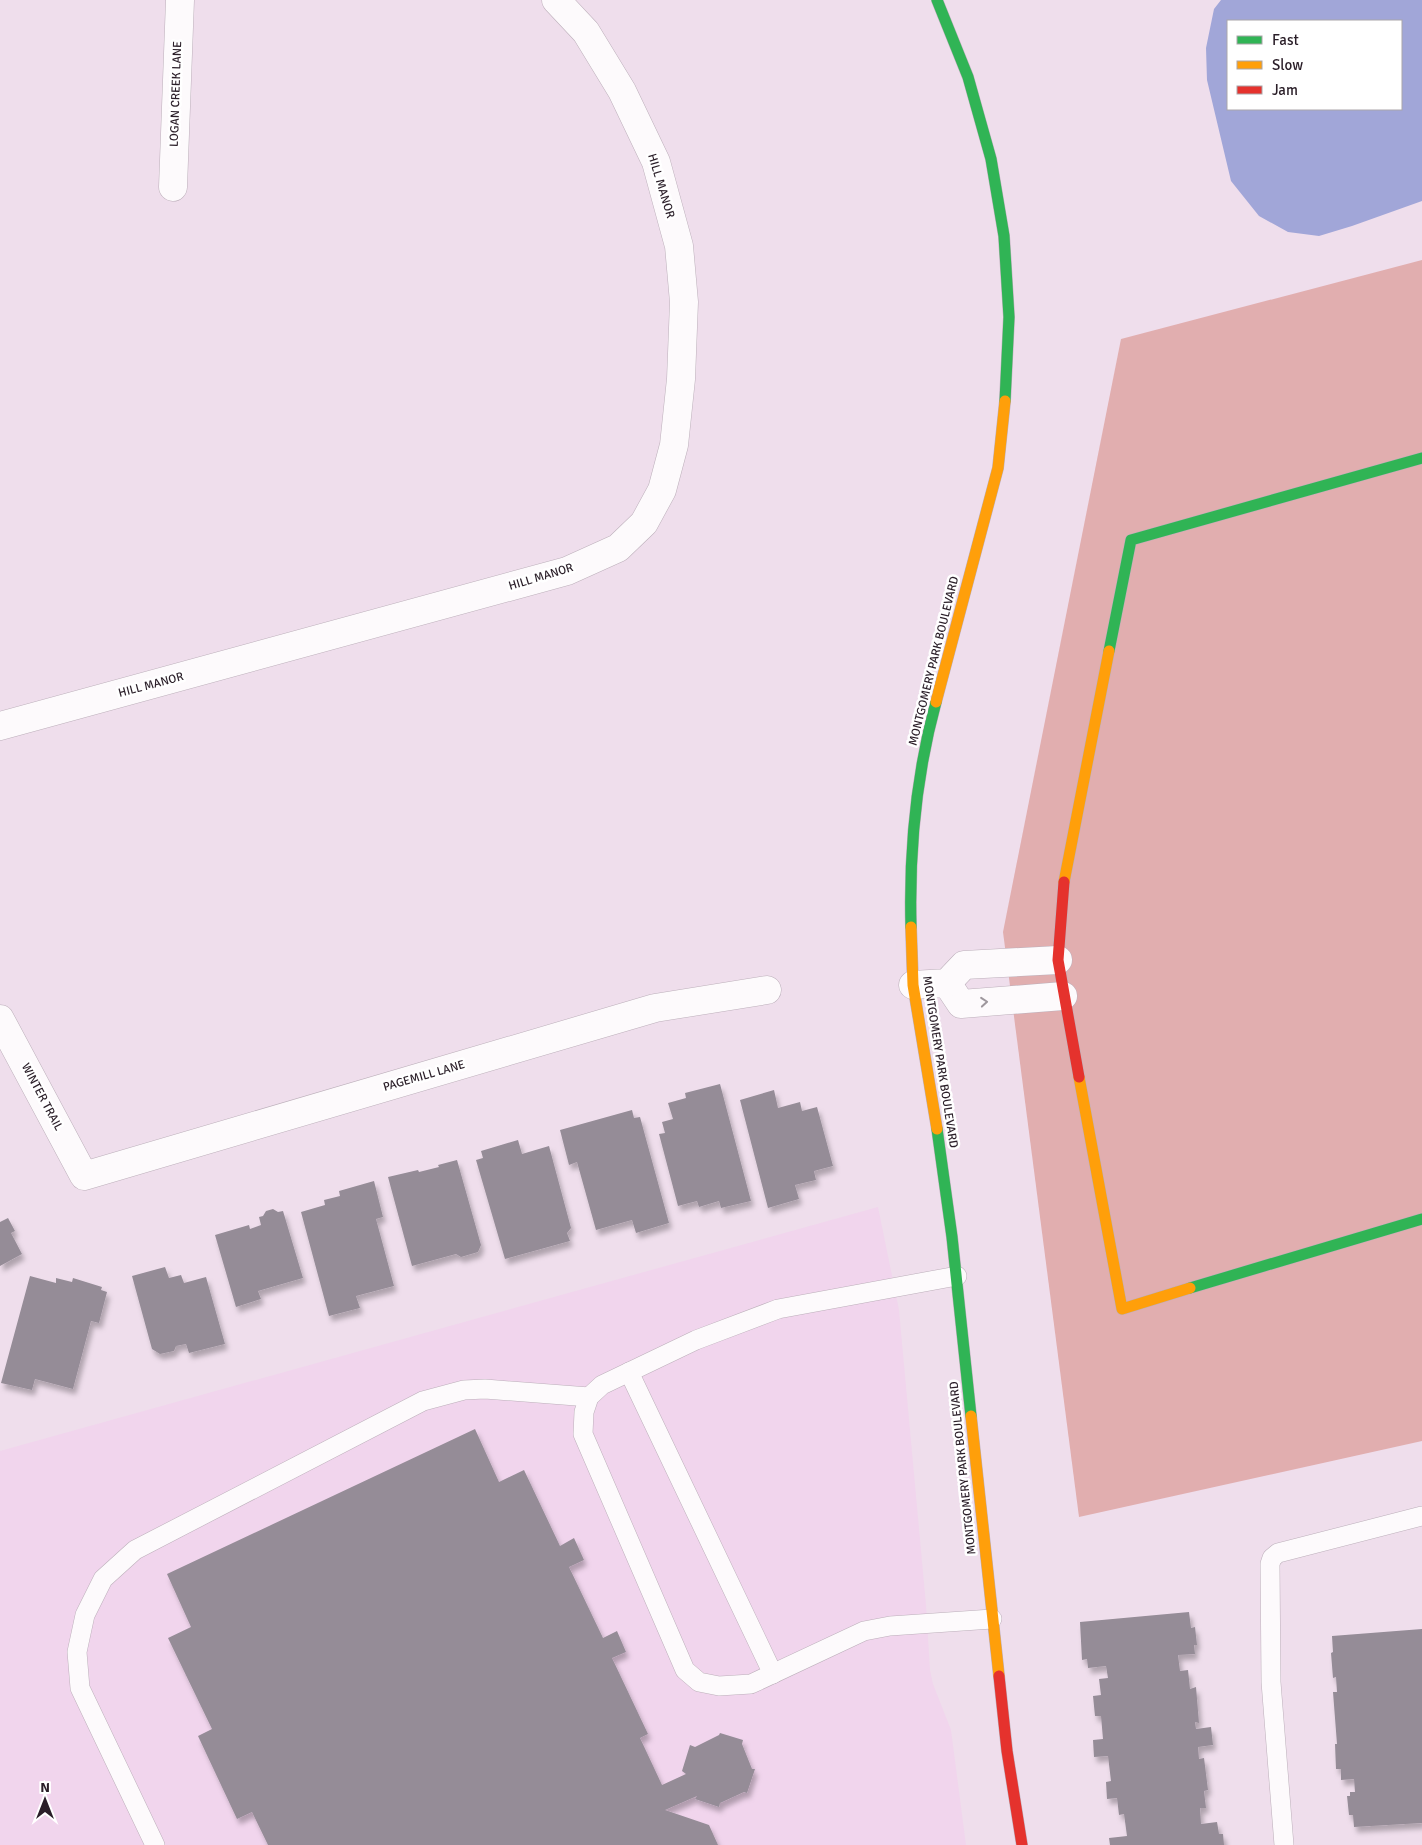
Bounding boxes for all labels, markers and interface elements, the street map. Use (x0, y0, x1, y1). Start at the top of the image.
legend (1227, 20, 1402, 110)
text: Fast (1272, 31, 1299, 49)
street label: LOGAN CREEK LANE (167, 41, 185, 147)
text: Slow (1272, 56, 1303, 74)
text: Jam (1272, 81, 1298, 99)
street label: HILL MANOR (644, 152, 678, 220)
street label: HILL MANOR (507, 560, 575, 594)
street label: MONTGOMERY PARK BOULEVARD (906, 575, 962, 747)
street label: HILL MANOR (117, 669, 185, 701)
street label: MONTGOMERY PARK BOULEVARD (919, 975, 961, 1149)
one-way arrow (981, 997, 989, 1008)
street label: PAGEMILL LANE (381, 1057, 467, 1095)
street label: WINTER TRAIL (18, 1061, 66, 1133)
street label: MONTGOMERY PARK BOULEVARD (946, 1380, 980, 1555)
north arrow (20, 1775, 70, 1825)
text: N (40, 1779, 50, 1796)

